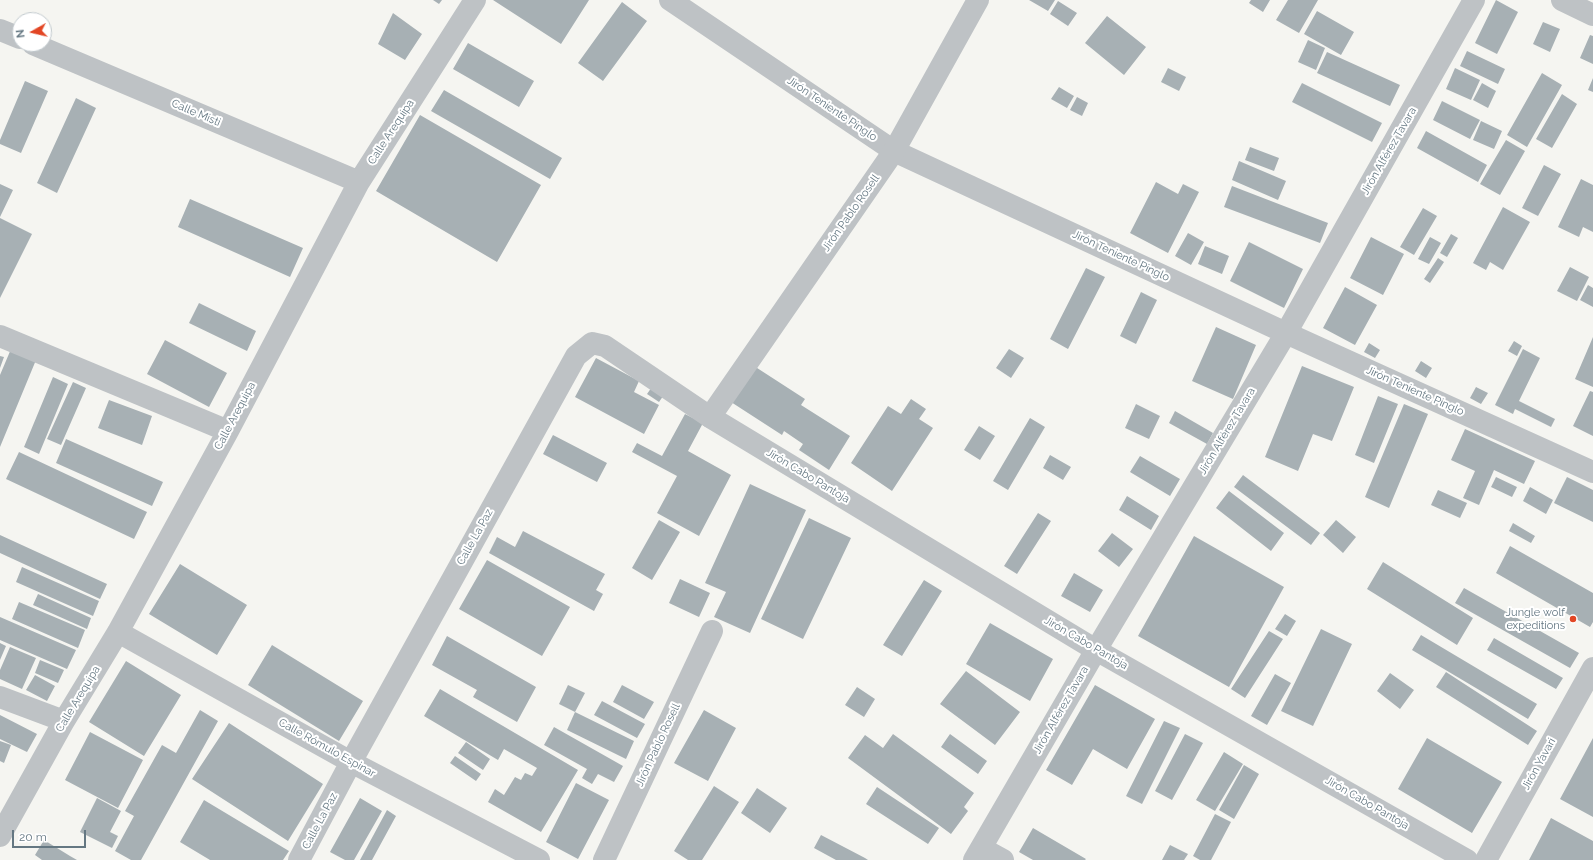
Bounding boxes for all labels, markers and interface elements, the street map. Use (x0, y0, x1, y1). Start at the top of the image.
north arrow (12, 12, 52, 52)
text: N (14, 29, 28, 39)
street label: Jirón Teniente Pinglo (785, 74, 879, 144)
street label: Calle Misti (169, 97, 223, 129)
street label: Calle Arequipa (365, 97, 417, 167)
street label: Jirón Alférez Tavara (1359, 105, 1419, 197)
street label: Jirón Pablo Rosell (820, 172, 882, 254)
street label: Jirón Teniente Pinglo (1070, 228, 1172, 284)
street label: Jirón Teniente Pinglo (1364, 364, 1466, 418)
street label: Calle Arequipa (212, 380, 258, 452)
street label: Jirón Alférez Tavara (1196, 385, 1258, 477)
street label: Jirón Cabo Pantoja (764, 446, 852, 506)
street label: Calle La Paz (454, 507, 496, 567)
place label: Jungle wolf expeditions (1506, 606, 1565, 632)
street label: Jirón Cabo Pantoja (1042, 614, 1130, 672)
marker: Jungle wolf expeditions (1568, 614, 1578, 624)
street label: Calle Arequipa (53, 664, 103, 734)
street label: Jirón Alférez Tavara (1031, 664, 1091, 756)
street label: Jirón Pablo Rosell (633, 701, 683, 789)
street label: Calle Rómulo Espinar (276, 716, 378, 780)
street label: Jirón Yavari (1519, 736, 1559, 792)
street label: Jirón Cabo Pantoja (1323, 774, 1411, 832)
street label: Calle La Paz (300, 790, 340, 852)
scale bar (14, 822, 88, 848)
text: 20 m (19, 830, 47, 844)

